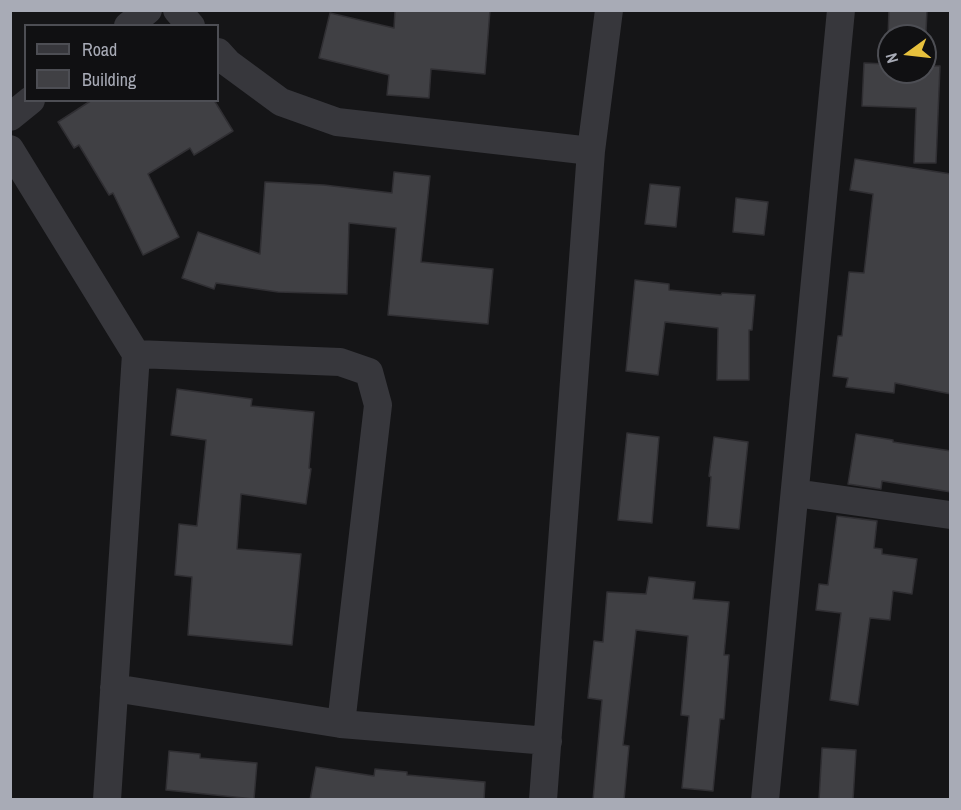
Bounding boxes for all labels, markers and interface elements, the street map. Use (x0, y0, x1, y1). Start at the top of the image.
legend (24, 24, 219, 102)
north arrow (877, 24, 937, 84)
text: Road (82, 37, 117, 62)
text: N (880, 51, 903, 66)
text: Building (82, 67, 136, 92)

